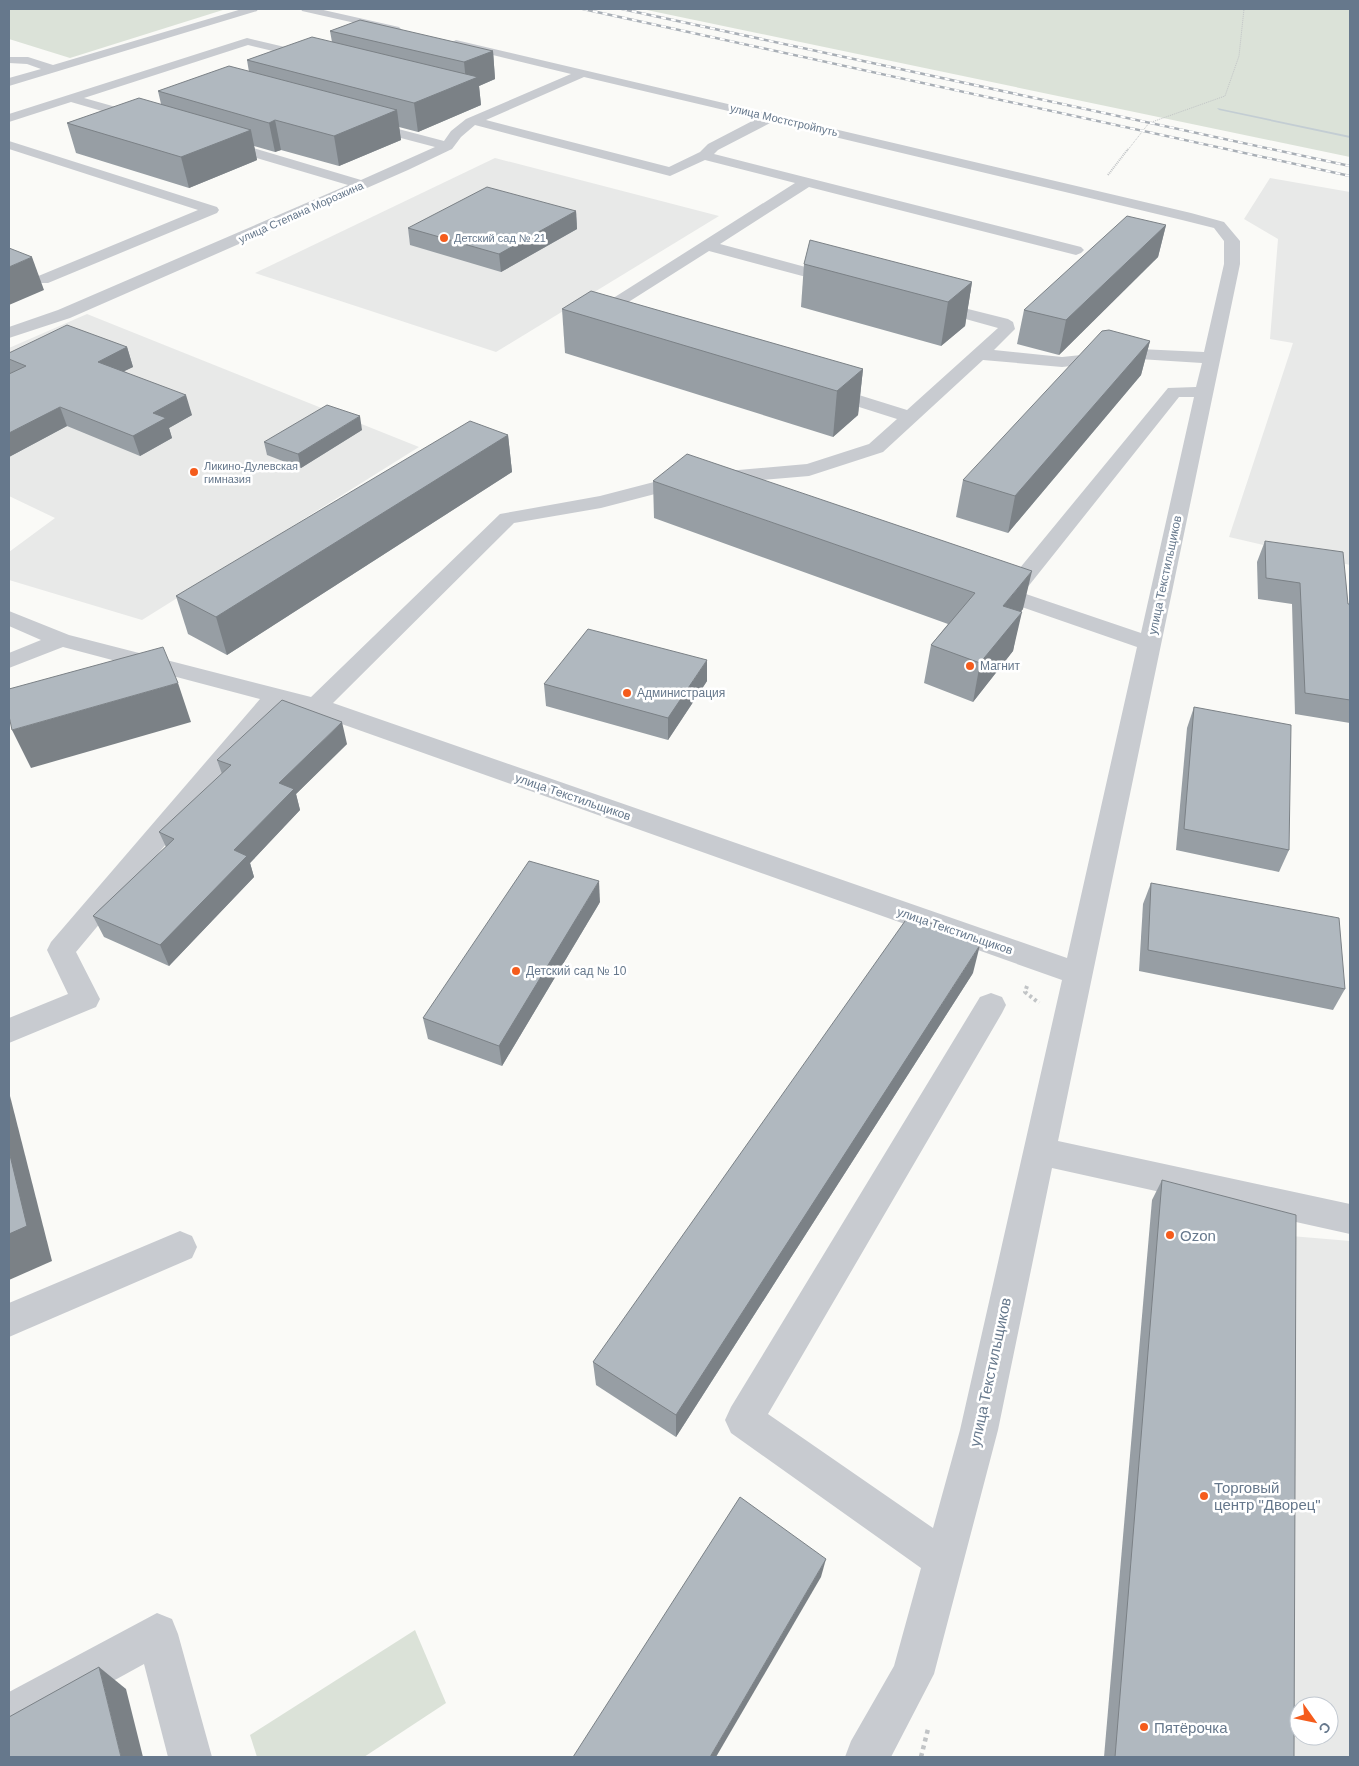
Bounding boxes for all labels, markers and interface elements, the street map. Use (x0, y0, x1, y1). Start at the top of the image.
street label: улица Мостстройпуть (729, 102, 839, 138)
street label: улица Степана Морозкина (237, 179, 366, 245)
marker: Детский сад № 21 (438, 232, 450, 244)
place label: Детский сад № 21 (454, 232, 546, 244)
place label: Ликино-Дулевская гимназия (204, 460, 298, 485)
marker: Ликино-Дулевская гимназия (188, 466, 200, 478)
street label: улица Текстильщиков (1146, 514, 1184, 636)
place label: Магнит (980, 659, 1021, 673)
marker: Магнит (964, 660, 976, 672)
place label: Администрация (637, 686, 725, 700)
marker: Администрация (621, 687, 633, 699)
street label: улица Текстильщиков (513, 771, 633, 823)
street label: улица Текстильщиков (895, 905, 1015, 957)
place label: Детский сад № 10 (526, 964, 627, 978)
marker: Детский сад № 10 (510, 965, 522, 977)
place label: Ozon (1180, 1227, 1216, 1244)
marker: Ozon (1164, 1229, 1176, 1241)
street label: улица Текстильщиков (966, 1296, 1014, 1448)
place label: Торговый центр "Дворец" (1214, 1479, 1321, 1513)
marker: Торговый центр "Дворец" (1198, 1490, 1210, 1502)
north arrow (1289, 1696, 1339, 1746)
place label: Пятёрочка (1154, 1719, 1228, 1736)
text: С (1315, 1719, 1334, 1737)
marker: Пятёрочка (1138, 1721, 1150, 1733)

